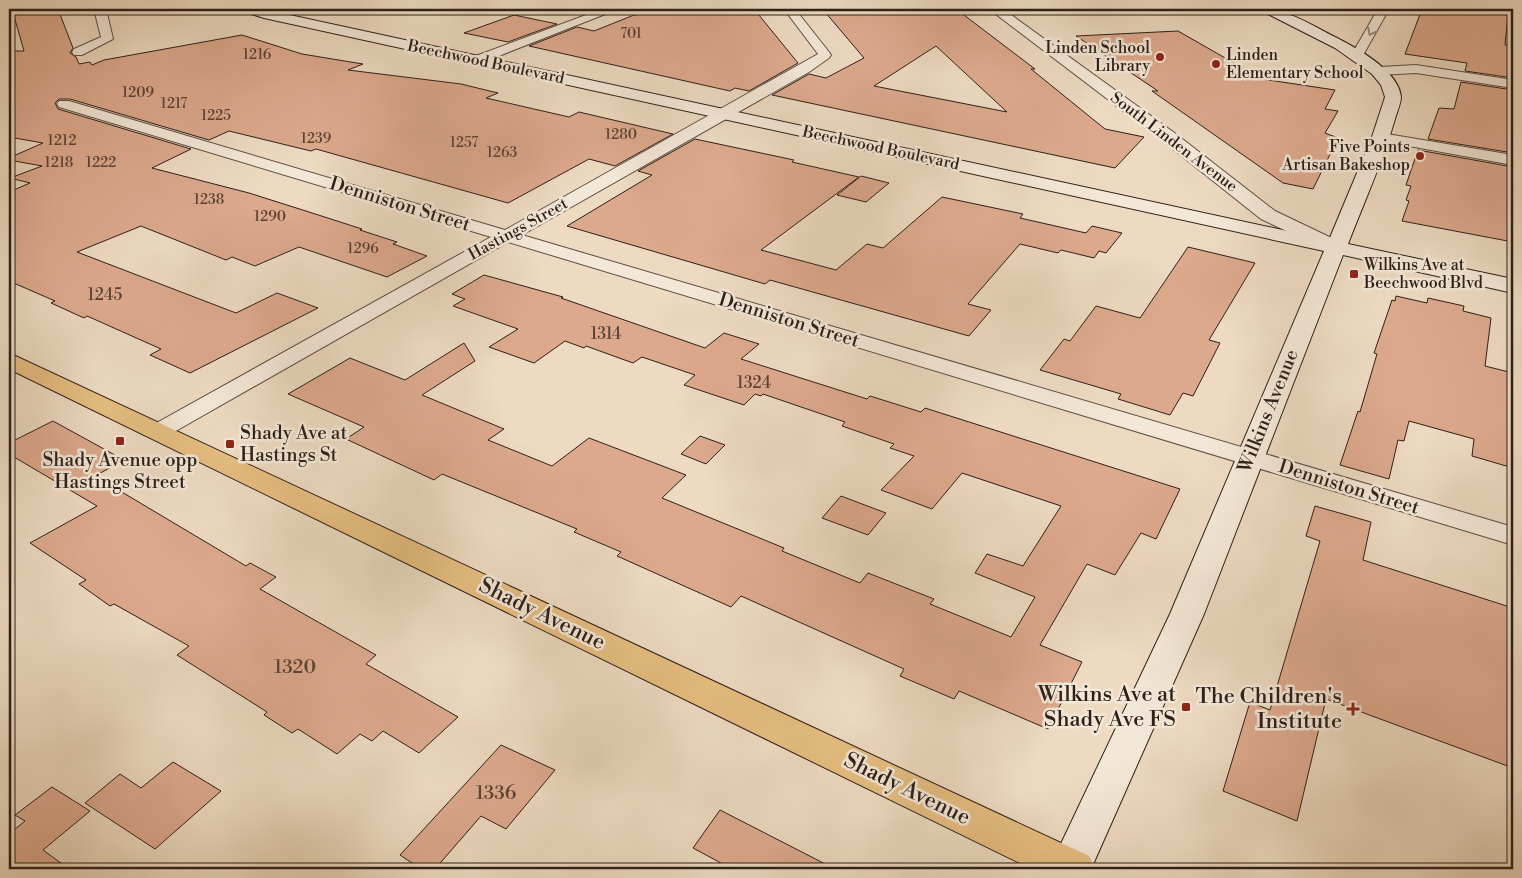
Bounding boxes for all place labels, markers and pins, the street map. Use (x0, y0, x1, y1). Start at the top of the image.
place label: Linden School Library (1045, 38, 1150, 76)
place label: Linden Elementary School (1226, 45, 1364, 83)
marker: Linden School Library (1154, 51, 1166, 63)
marker: Linden Elementary School (1210, 58, 1222, 70)
place label: Five Points Artisan Bakeshop (1281, 137, 1410, 175)
marker: Five Points Artisan Bakeshop (1414, 150, 1426, 162)
place label: Wilkins Ave at Beechwood Blvd (1363, 255, 1483, 293)
marker: Wilkins Ave at Beechwood Blvd (1348, 268, 1360, 280)
place label: Shady Ave at Hastings St (240, 421, 347, 467)
marker: Shady Avenue opp Hastings Street (114, 435, 126, 447)
marker: Shady Ave at Hastings St (224, 438, 236, 450)
place label: Shady Avenue opp Hastings Street (42, 448, 198, 494)
place label: Wilkins Ave at Shady Ave FS (1037, 681, 1176, 733)
place label: The Children's Institute (1196, 683, 1342, 735)
marker: Wilkins Ave at Shady Ave FS (1180, 701, 1192, 713)
marker: The Children's Institute (1346, 702, 1360, 716)

